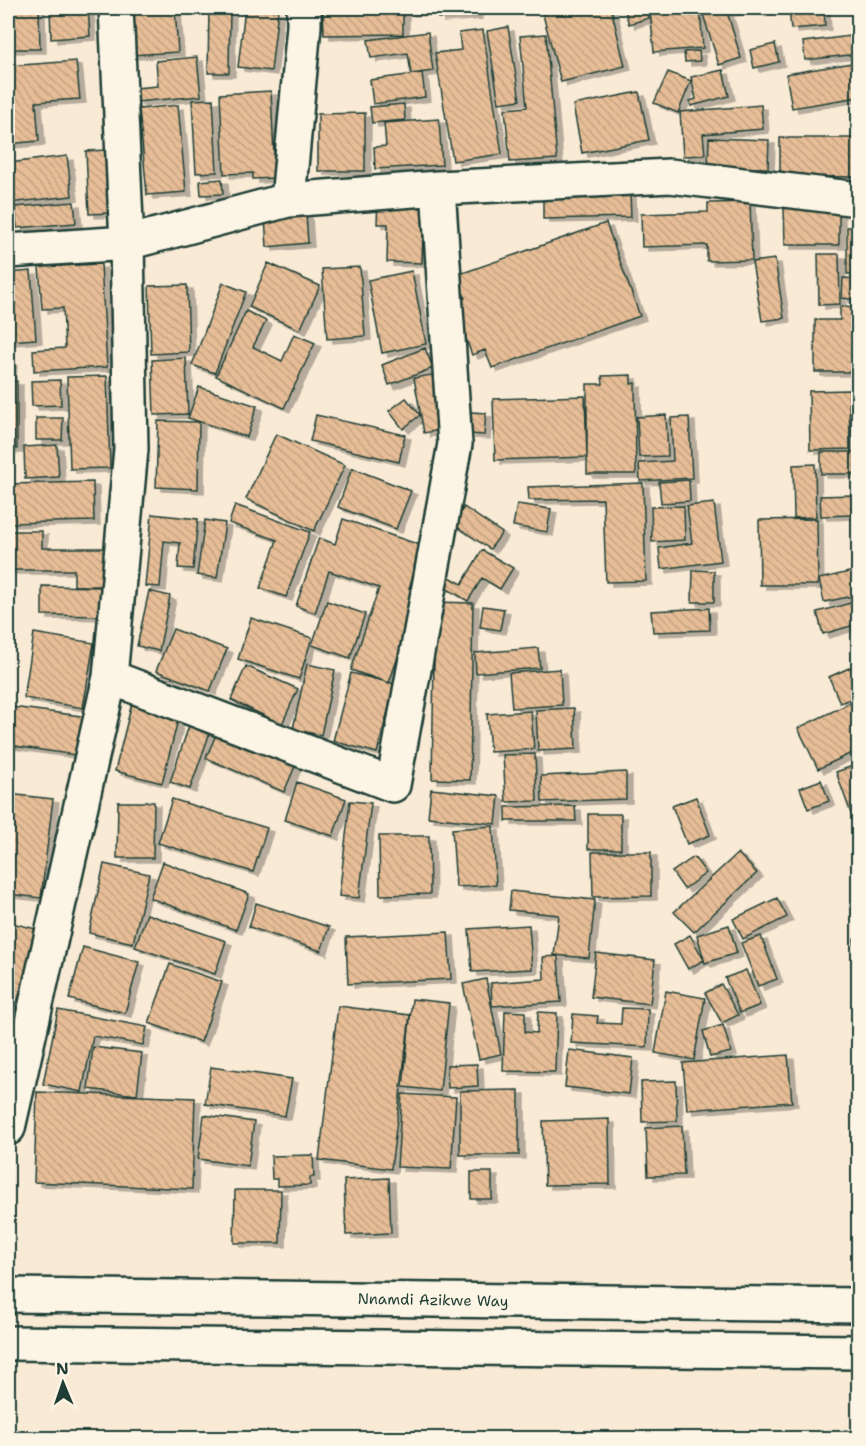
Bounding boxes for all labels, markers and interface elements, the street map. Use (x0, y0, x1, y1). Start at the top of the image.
street label: Nnamdi Azikwe Way (357, 1289, 509, 1311)
north arrow (33, 1353, 93, 1413)
text: N (56, 1358, 69, 1379)

